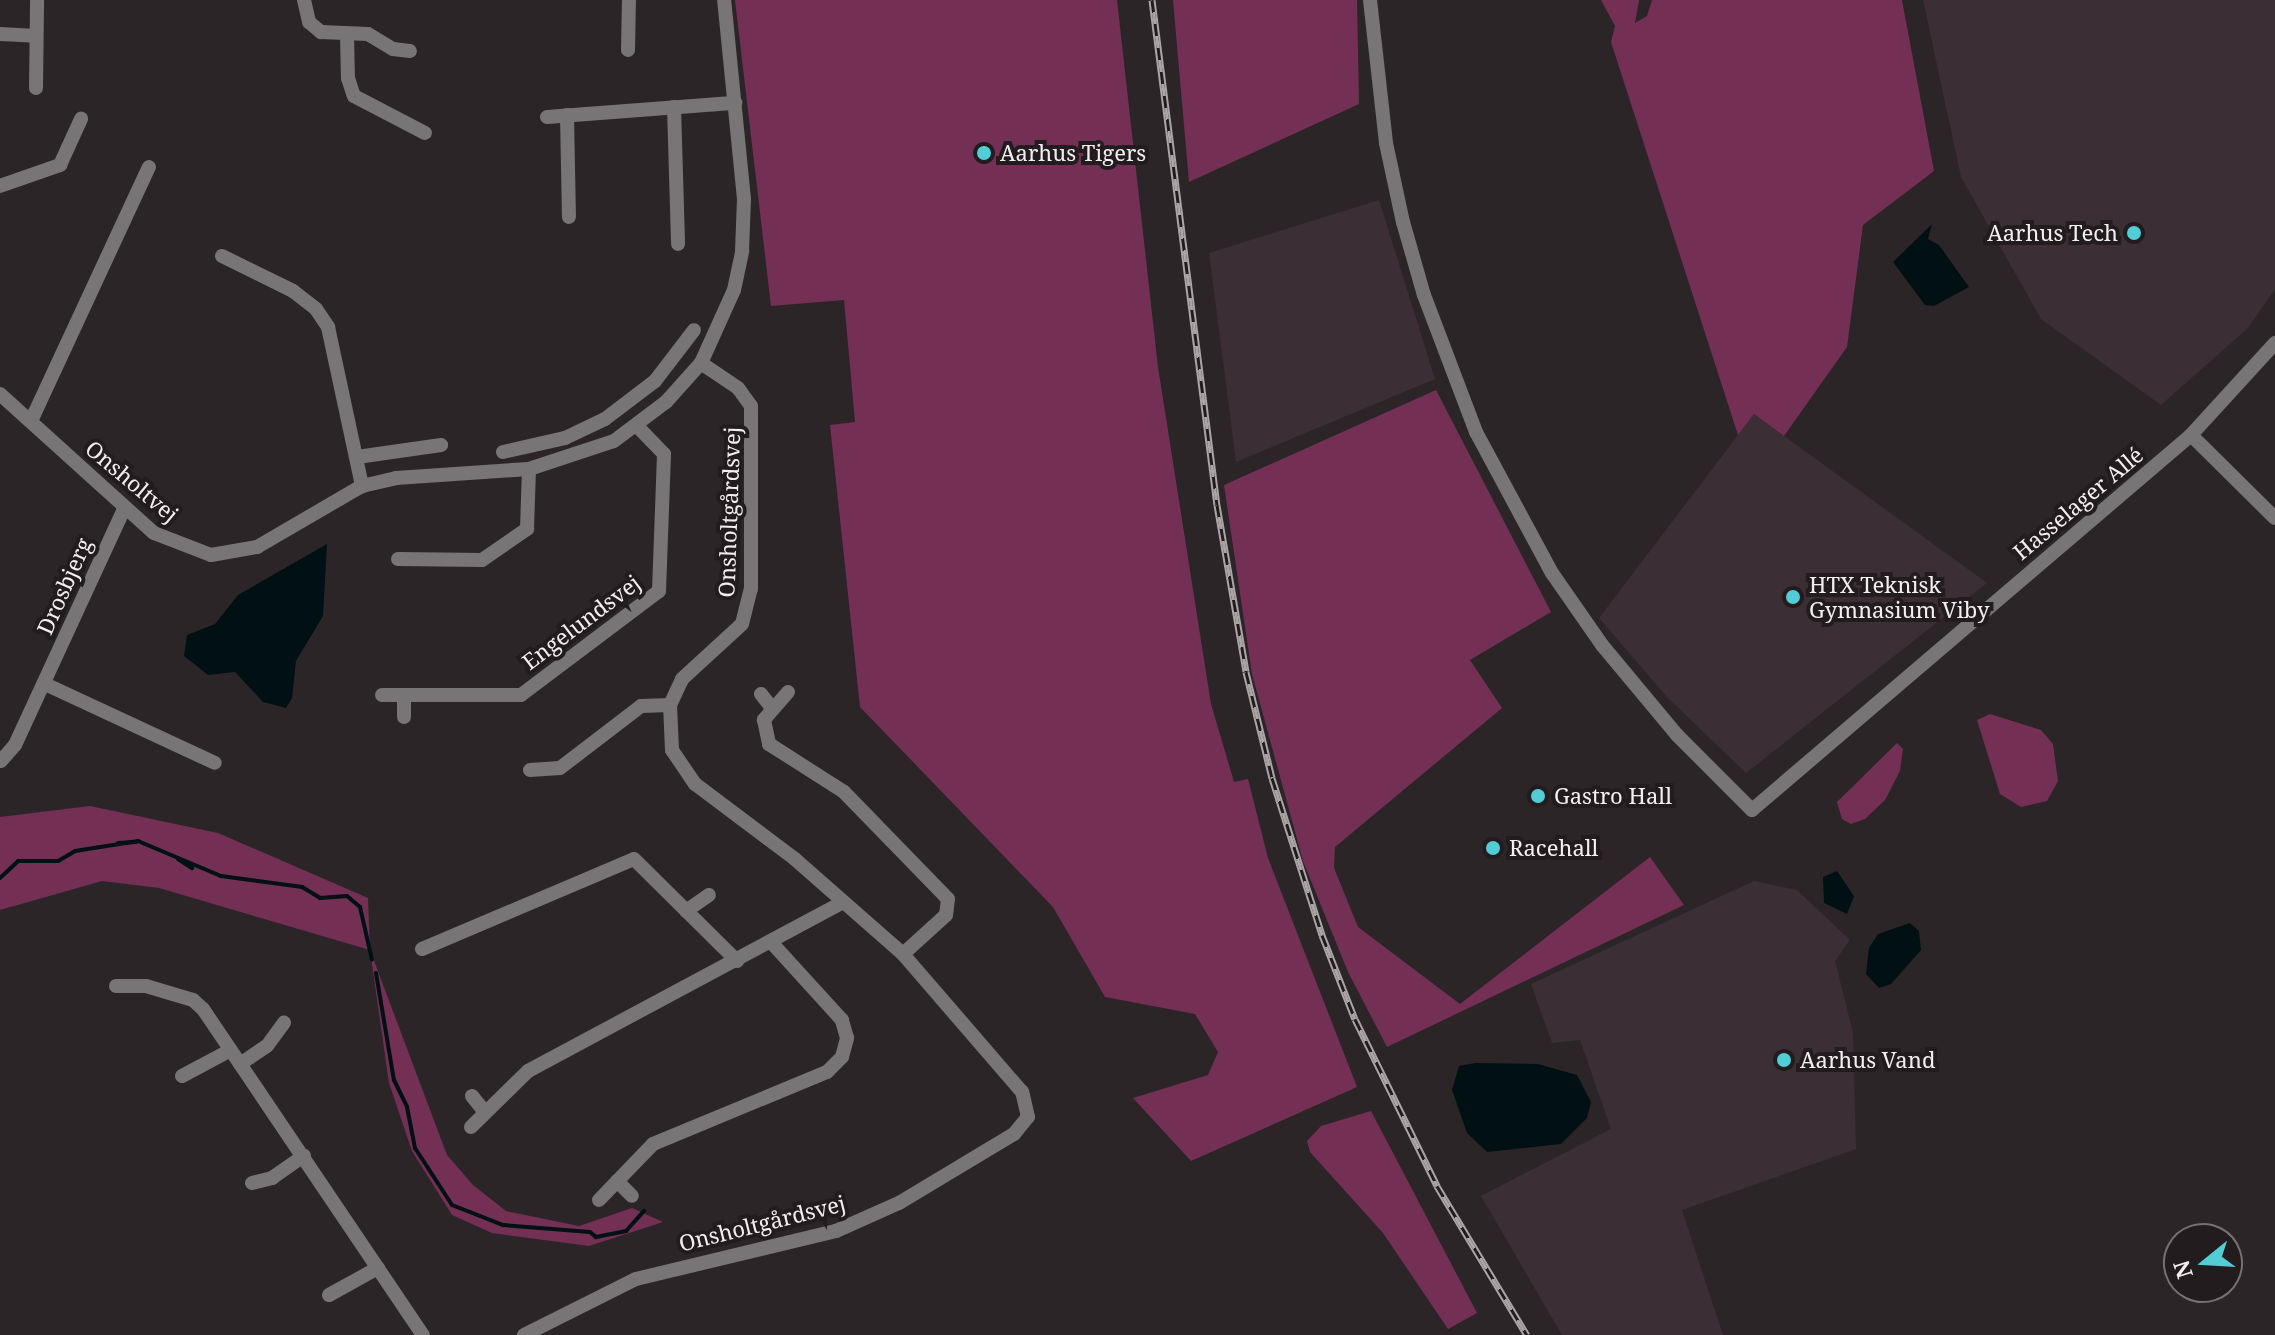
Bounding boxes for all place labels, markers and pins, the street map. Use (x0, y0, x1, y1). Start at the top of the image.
place label: Aarhus Tigers (1000, 140, 1146, 166)
marker: Aarhus Tigers (975, 144, 993, 162)
place label: Aarhus Tech (1987, 220, 2118, 246)
marker: Aarhus Tech (2125, 224, 2143, 242)
place label: HTX Teknisk Gymnasium Viby (1809, 571, 1989, 622)
marker: HTX Teknisk Gymnasium Viby (1784, 588, 1802, 606)
place label: Gastro Hall (1554, 783, 1672, 809)
marker: Gastro Hall (1529, 787, 1547, 805)
place label: Racehall (1509, 835, 1598, 861)
marker: Racehall (1484, 839, 1502, 857)
place label: Aarhus Vand (1800, 1047, 1935, 1073)
marker: Aarhus Vand (1775, 1051, 1793, 1069)

